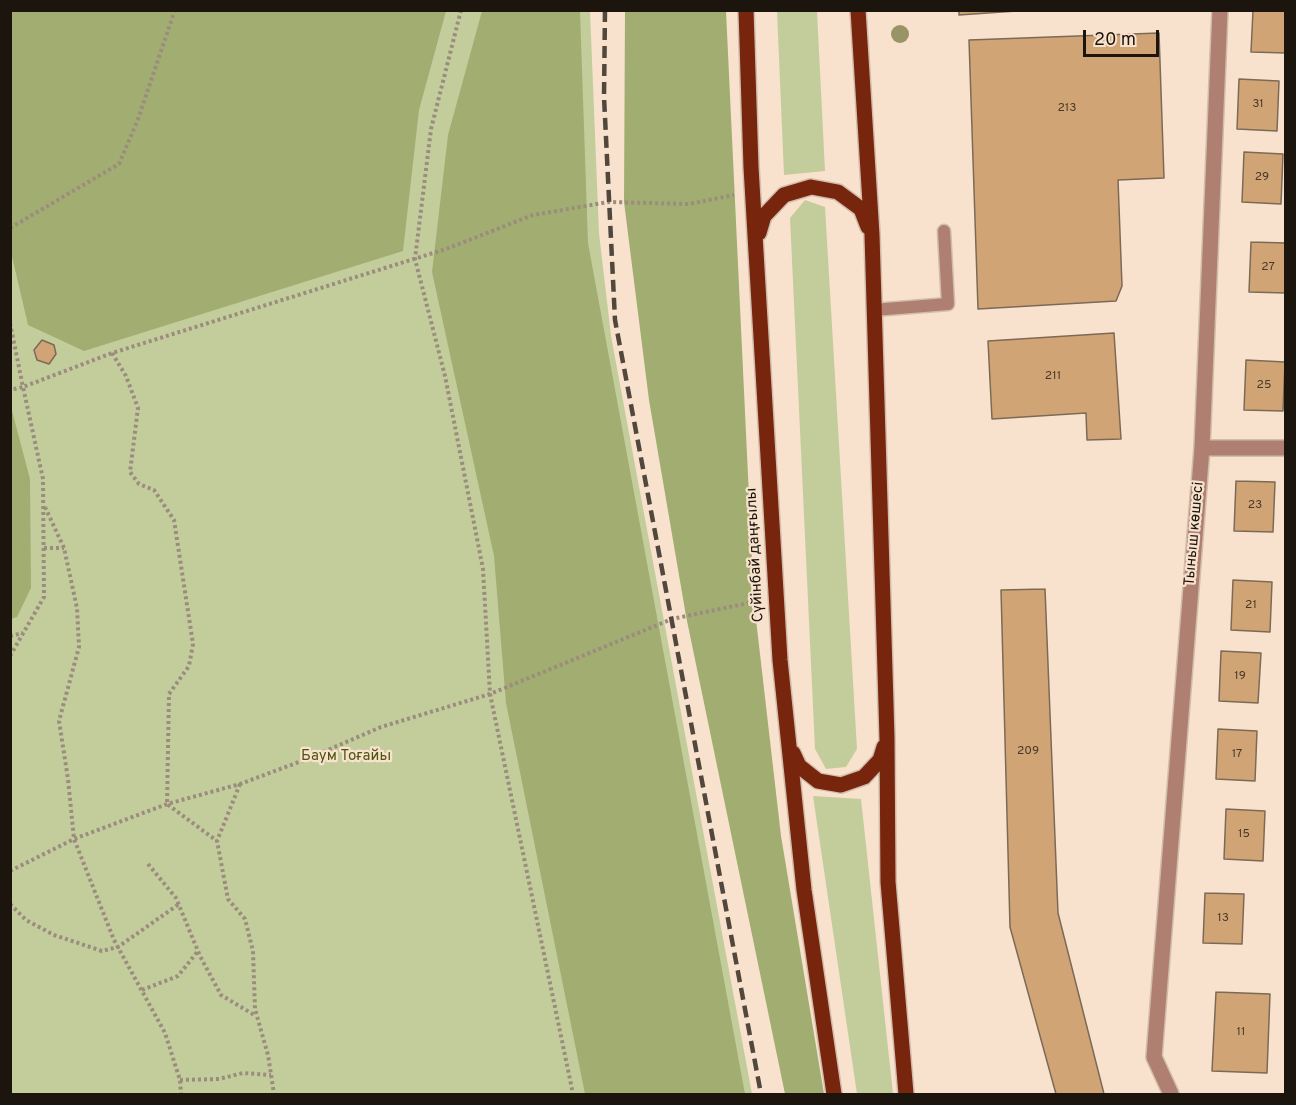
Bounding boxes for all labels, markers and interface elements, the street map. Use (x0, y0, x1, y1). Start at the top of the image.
scale bar (1086, 18, 1162, 56)
text: 20 m (1094, 29, 1136, 52)
house number: 31 (1252, 98, 1264, 112)
house number: 213 (1057, 102, 1077, 116)
house number: 29 (1255, 171, 1269, 185)
house number: 27 (1261, 261, 1275, 275)
house number: 211 (1045, 370, 1061, 384)
house number: 25 (1257, 379, 1271, 393)
street label: Тыныш көшесі (1181, 481, 1209, 587)
street label: Сүйінбай даңғылы (743, 487, 769, 623)
house number: 23 (1248, 499, 1262, 513)
house number: 21 (1245, 599, 1257, 613)
house number: 19 (1234, 670, 1246, 684)
house number: 209 (1017, 745, 1039, 759)
park label: Баум Тоғайы (301, 748, 391, 766)
house number: 17 (1232, 748, 1242, 762)
house number: 15 (1238, 828, 1250, 842)
house number: 13 (1217, 912, 1229, 926)
house number: 11 (1237, 1026, 1245, 1040)

